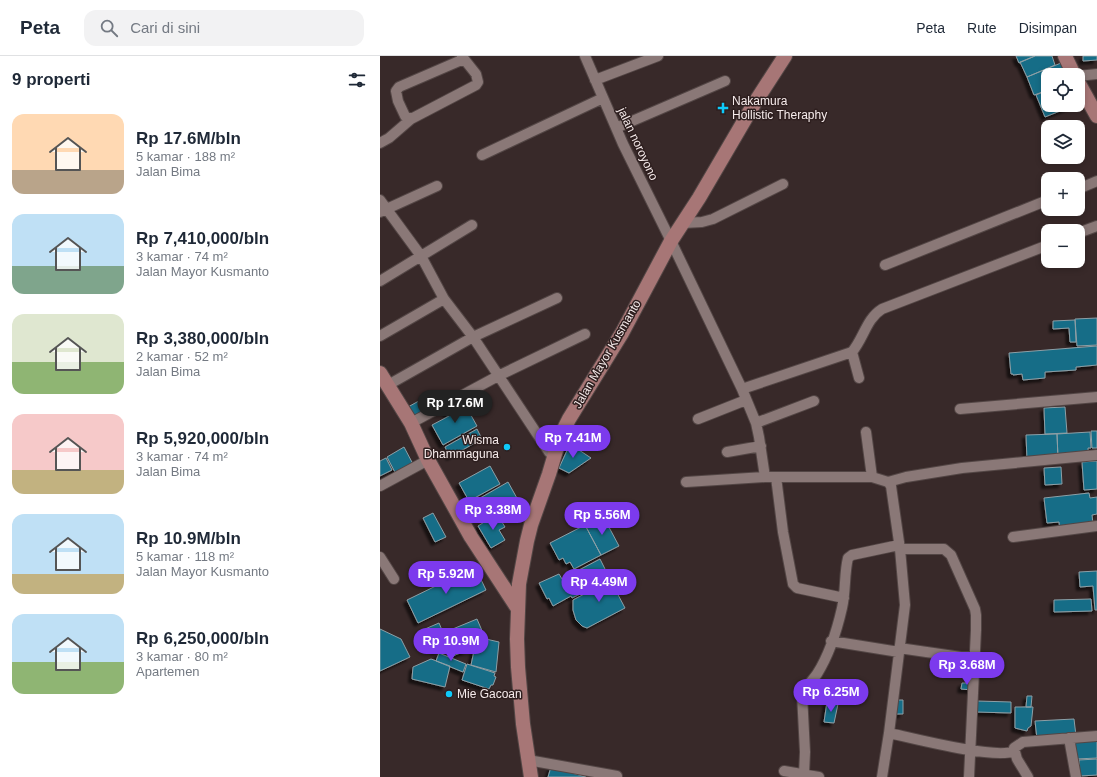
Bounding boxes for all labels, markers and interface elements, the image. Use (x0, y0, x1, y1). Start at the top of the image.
search box (84, 10, 364, 46)
text: Peta (20, 17, 60, 38)
icon: search (98, 17, 120, 39)
text: Cari di sini (130, 19, 200, 36)
text: Peta (916, 20, 945, 36)
text: Rute (967, 20, 997, 36)
text: Disimpan (1019, 20, 1077, 36)
map controls (1041, 68, 1085, 268)
button: locate (1041, 68, 1085, 112)
icon: filters (346, 69, 368, 91)
text: 9 properti (12, 70, 90, 89)
place label: Nakamura Hollistic Theraphy (732, 94, 827, 122)
marker: Nakamura Hollistic Theraphy (717, 102, 729, 114)
street label: jalan noroyono (615, 104, 661, 183)
button: layers (1041, 120, 1085, 164)
text: Rp 17.6M/bln (136, 129, 241, 148)
icon: home (44, 130, 92, 178)
text: 5 kamar · 188 m² (136, 149, 235, 164)
text: Jalan Bima (136, 164, 200, 179)
button: + (1041, 172, 1085, 216)
button: − (1041, 224, 1085, 268)
text: Rp 7,410,000/bln (136, 229, 269, 248)
icon: home (44, 230, 92, 278)
text: 3 kamar · 74 m² (136, 249, 228, 264)
text: Jalan Mayor Kusmanto (136, 264, 269, 279)
street label: Jalan Mayor Kusmanto (570, 297, 644, 411)
text: Rp 3,380,000/bln (136, 329, 269, 348)
icon: home (44, 330, 92, 378)
text: 2 kamar · 52 m² (136, 349, 228, 364)
text: Jalan Bima (136, 364, 200, 379)
pin: Rp 17.6M (414, 390, 496, 424)
text: Rp 17.6M (426, 395, 484, 410)
pin: Rp 7.41M (532, 425, 614, 459)
text: Rp 5,920,000/bln (136, 429, 269, 448)
icon: home (44, 430, 92, 478)
text: Rp 7.41M (544, 430, 602, 445)
place label: Wisma Dhammaguna (424, 433, 499, 461)
marker: Wisma Dhammaguna (502, 442, 512, 452)
text: 3 kamar · 74 m² (136, 449, 228, 464)
text: Jalan Bima (136, 464, 200, 479)
pin: Rp 3.38M (452, 497, 534, 531)
text: Rp 3.38M (464, 502, 522, 517)
pin: Rp 5.56M (561, 502, 643, 536)
text: Rp 5.56M (573, 507, 631, 522)
text: Rp 10.9M/bln (136, 529, 241, 548)
icon: home (44, 530, 92, 578)
text: 5 kamar · 118 m² (136, 549, 234, 564)
pin: Rp 5.92M (405, 561, 487, 595)
text: Jalan Mayor Kusmanto (136, 564, 269, 579)
text: Rp 5.92M (417, 566, 475, 581)
pin: Rp 4.49M (558, 569, 640, 603)
text: Rp 4.49M (570, 574, 628, 589)
pin: Rp 10.9M (410, 628, 492, 662)
text: Rp 6,250,000/bln (136, 629, 269, 648)
icon: home (44, 630, 92, 678)
text: Rp 10.9M (422, 633, 480, 648)
text: 3 kamar · 80 m² (136, 649, 228, 664)
pin: Rp 3.68M (926, 652, 1008, 686)
text: Rp 3.68M (938, 657, 996, 672)
text: Apartemen (136, 664, 200, 679)
pin: Rp 6.25M (790, 679, 872, 713)
text: Rp 6.25M (802, 684, 860, 699)
place label: Mie Gacoan (457, 687, 522, 701)
marker: Mie Gacoan (444, 689, 454, 699)

